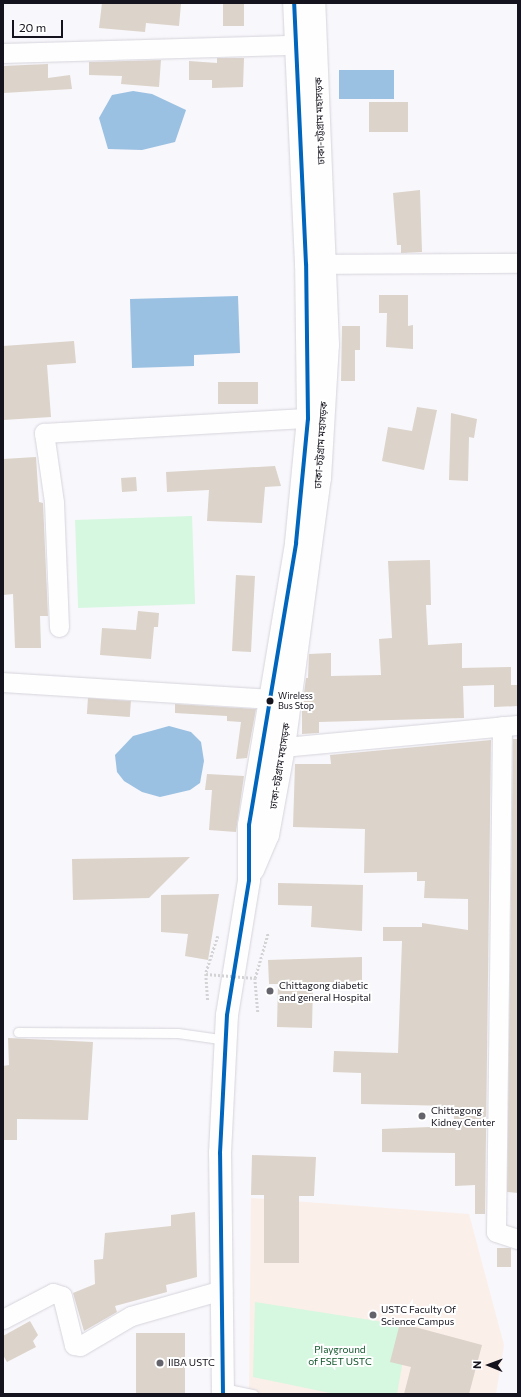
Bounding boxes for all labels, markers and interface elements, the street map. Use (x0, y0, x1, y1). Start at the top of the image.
scale bar (14, 12, 65, 38)
text: 20 m (19, 20, 46, 34)
street label: ঢাকা-চট্টগ্রাম মহাসড়ক (312, 77, 328, 165)
street label: ঢাকা-চট্টগ্রাম মহাসড়ক (312, 401, 330, 489)
place label: Wireless Bus Stop (278, 691, 314, 712)
marker: Wireless Bus Stop (265, 696, 275, 706)
street label: ঢাকা-চট্টগ্রাম মহাসড়ক (267, 722, 293, 810)
place label: Chittagong diabetic and general Hospital (279, 979, 371, 1002)
marker: Chittagong diabetic and general Hospital (264, 985, 276, 997)
place label: Chittagong Kidney Center (431, 1104, 495, 1128)
marker: Chittagong Kidney Center (416, 1110, 428, 1122)
place label: USTC Faculty Of Science Campus (381, 1303, 456, 1326)
marker: USTC Faculty Of Science Campus (368, 1310, 378, 1320)
park label: Playground of FSET USTC (308, 1343, 372, 1366)
north arrow (469, 1345, 509, 1385)
place label: IIBA USTC (168, 1357, 215, 1369)
marker: IIBA USTC (155, 1358, 165, 1368)
text: N (470, 1361, 483, 1369)

